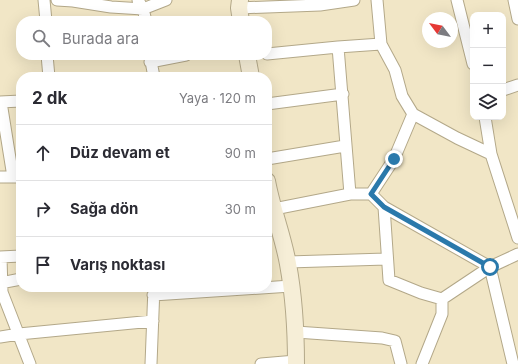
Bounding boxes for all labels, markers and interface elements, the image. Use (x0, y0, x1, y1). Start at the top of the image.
north arrow (422, 12, 458, 48)
map controls (470, 12, 506, 120)
button: + (470, 12, 506, 48)
search box (16, 16, 272, 60)
icon: search (30, 27, 52, 49)
text: Burada ara (62, 29, 139, 48)
button: − (470, 48, 506, 84)
button: layers (470, 84, 506, 120)
text: 2 dk (32, 88, 67, 108)
text: Yaya · 120 m (179, 90, 256, 106)
icon: ahead (32, 142, 54, 164)
text: Düz devam et (70, 143, 170, 162)
text: 90 m (225, 145, 256, 161)
route end (385, 150, 403, 168)
icon: right (32, 198, 54, 220)
text: Sağa dön (70, 199, 138, 218)
text: 30 m (225, 201, 256, 217)
icon: arrive (32, 254, 54, 276)
text: Varış noktası (70, 255, 165, 274)
route start (481, 258, 499, 276)

